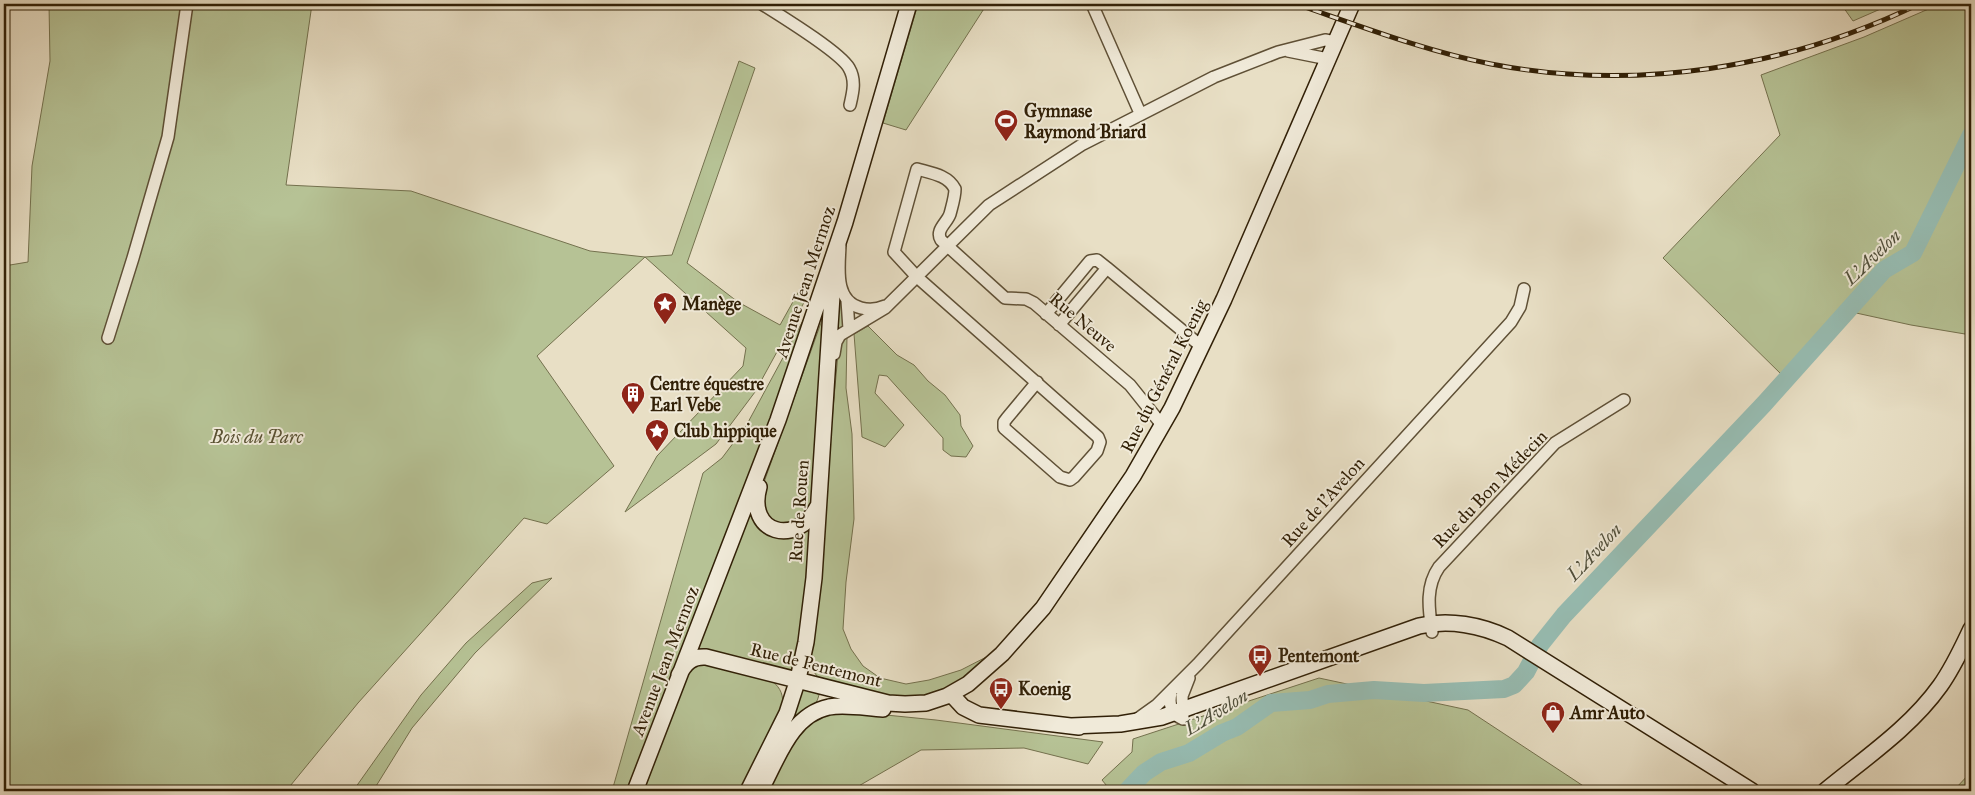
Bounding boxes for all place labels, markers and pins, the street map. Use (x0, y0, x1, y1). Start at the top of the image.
place label: Gymnase Raymond Briard (1024, 100, 1147, 144)
sports icon: Gymnase Raymond Briard (993, 108, 1019, 142)
place icon: Manège (652, 291, 678, 325)
place label: Manège (682, 293, 742, 316)
place label: Centre équestre Earl Vebe (650, 373, 765, 416)
building icon: Centre équestre Earl Vebe (620, 381, 646, 415)
place icon: Club hippique (644, 418, 670, 452)
place label: Club hippique (674, 420, 777, 443)
bus stop icon: Pentemont (1247, 643, 1273, 677)
place label: Pentemont (1278, 645, 1360, 667)
bus stop icon: Koenig (988, 676, 1014, 710)
place label: Koenig (1018, 678, 1071, 701)
shop icon: Amr Auto (1540, 700, 1566, 734)
place label: Amr Auto (1569, 702, 1645, 724)

